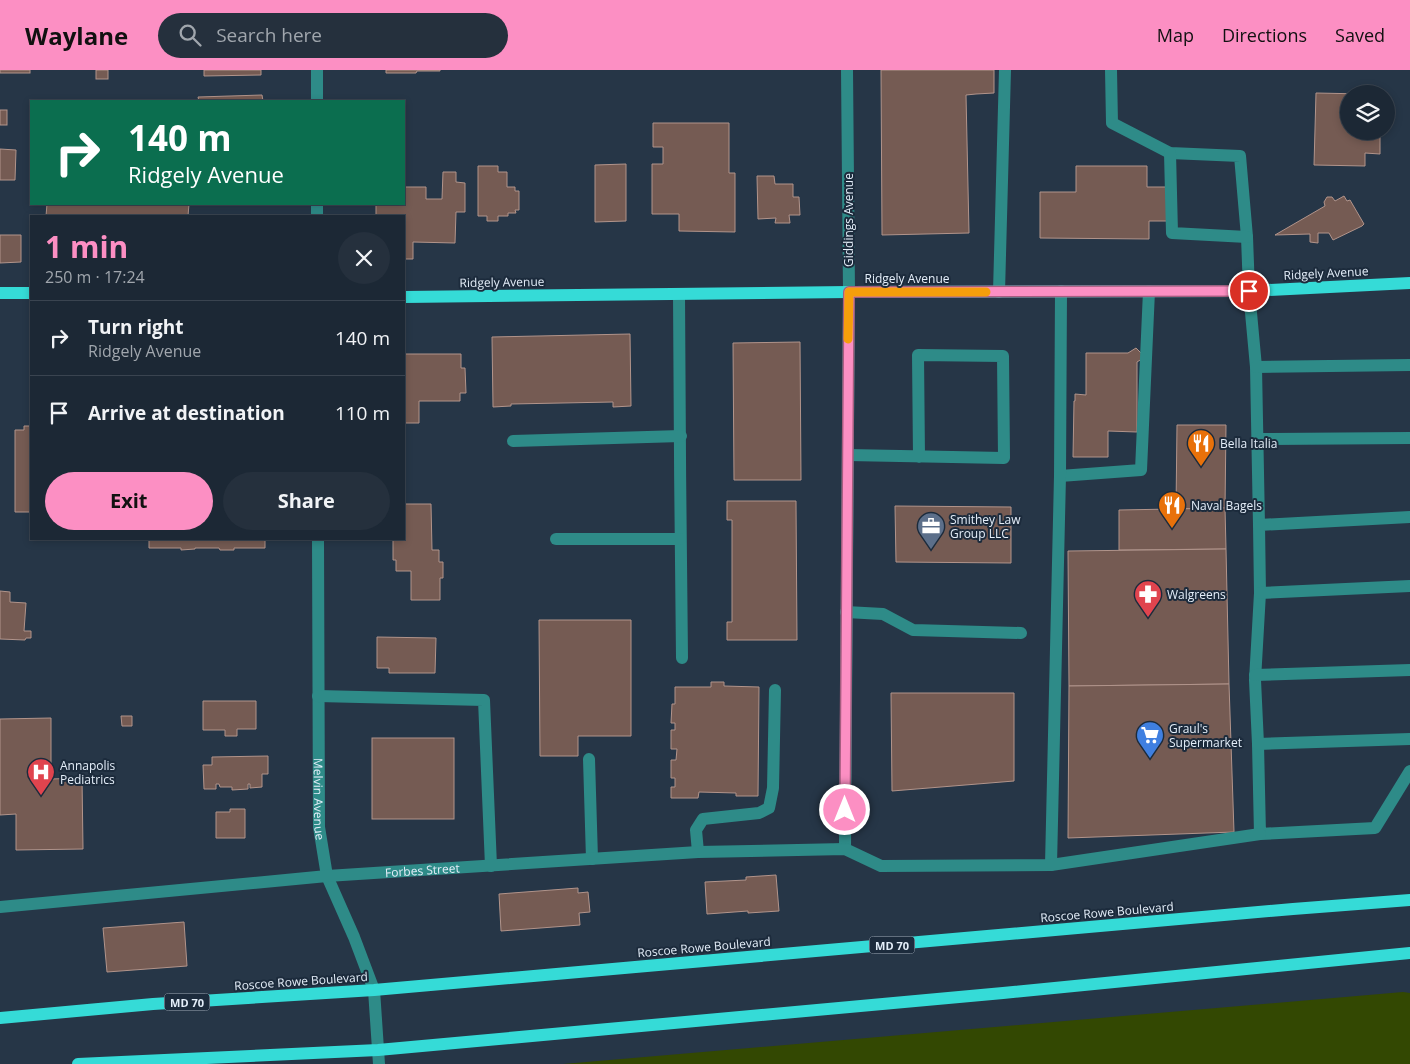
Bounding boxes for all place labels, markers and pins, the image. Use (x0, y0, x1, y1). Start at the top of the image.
pin (1228, 270, 1270, 312)
restaurant icon: Bella Italia (1186, 428, 1216, 467)
place label: Bella Italia (1220, 435, 1277, 452)
restaurant icon: Naval Bagels (1157, 490, 1187, 529)
place label: Naval Bagels (1191, 497, 1262, 514)
office icon: Smithey Law Group LLC (916, 511, 946, 550)
place label: Smithey Law Group LLC (950, 511, 1021, 542)
pharmacy icon: Walgreens (1133, 579, 1163, 618)
place label: Walgreens (1167, 586, 1226, 603)
supermarket icon: Graul's Supermarket (1135, 720, 1165, 759)
place label: Graul's Supermarket (1169, 720, 1242, 751)
hospital icon: Annapolis Pediatrics (26, 757, 56, 796)
place label: Annapolis Pediatrics (60, 757, 116, 788)

